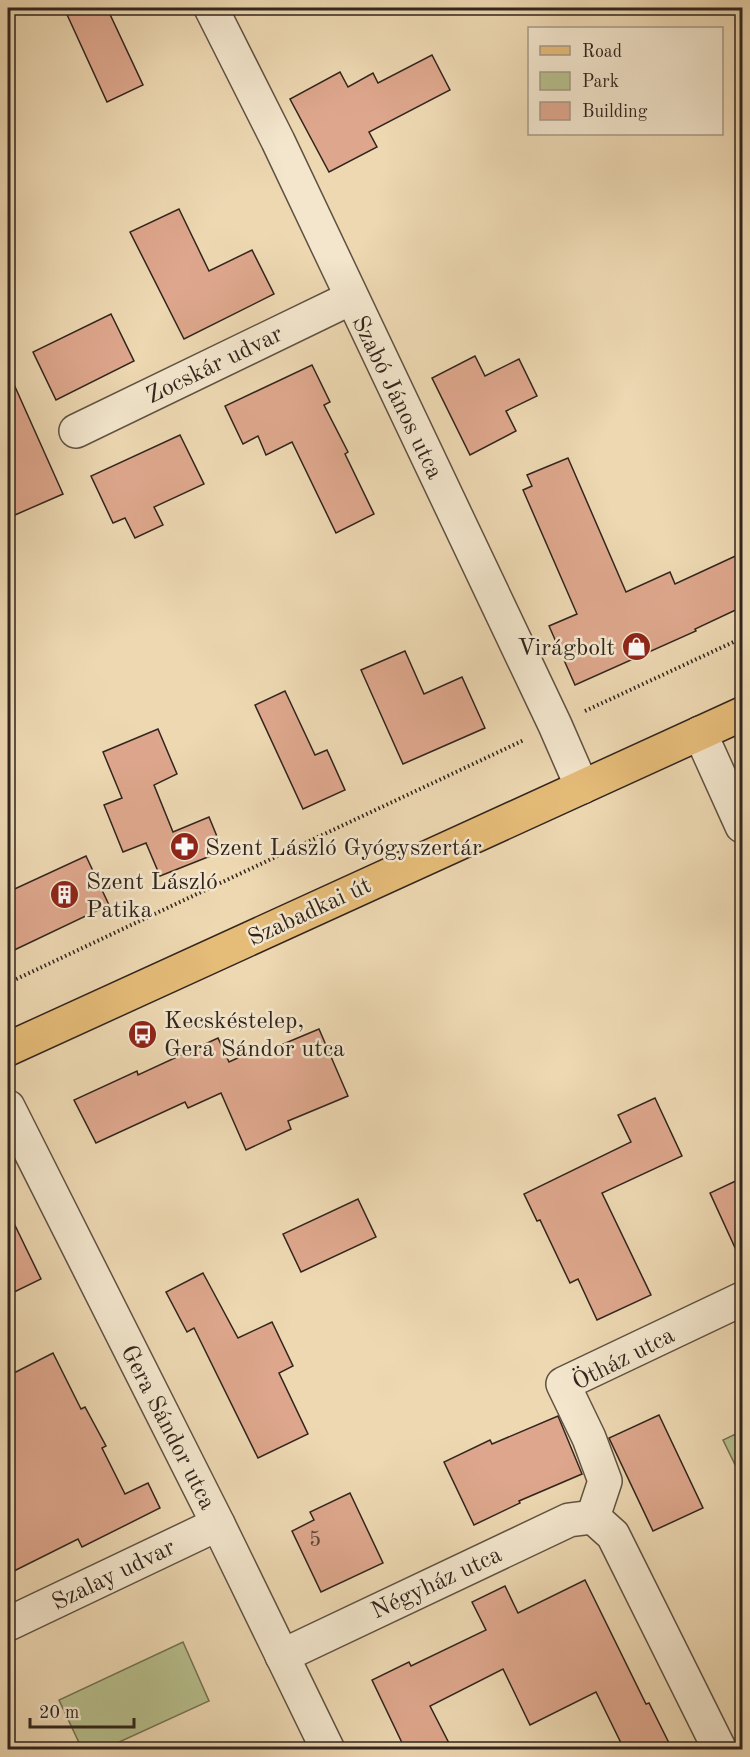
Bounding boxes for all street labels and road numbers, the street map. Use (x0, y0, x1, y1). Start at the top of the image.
street label: Szabó János utca (346, 312, 446, 484)
street label: Zocskár udvar (143, 322, 287, 409)
street label: Szabadkai út (245, 874, 375, 952)
street label: Ötház utca (567, 1320, 679, 1396)
street label: Gera Sándor utca (115, 1342, 219, 1514)
street label: Szalay udvar (49, 1536, 179, 1616)
street label: Négyház utca (368, 1543, 506, 1624)

